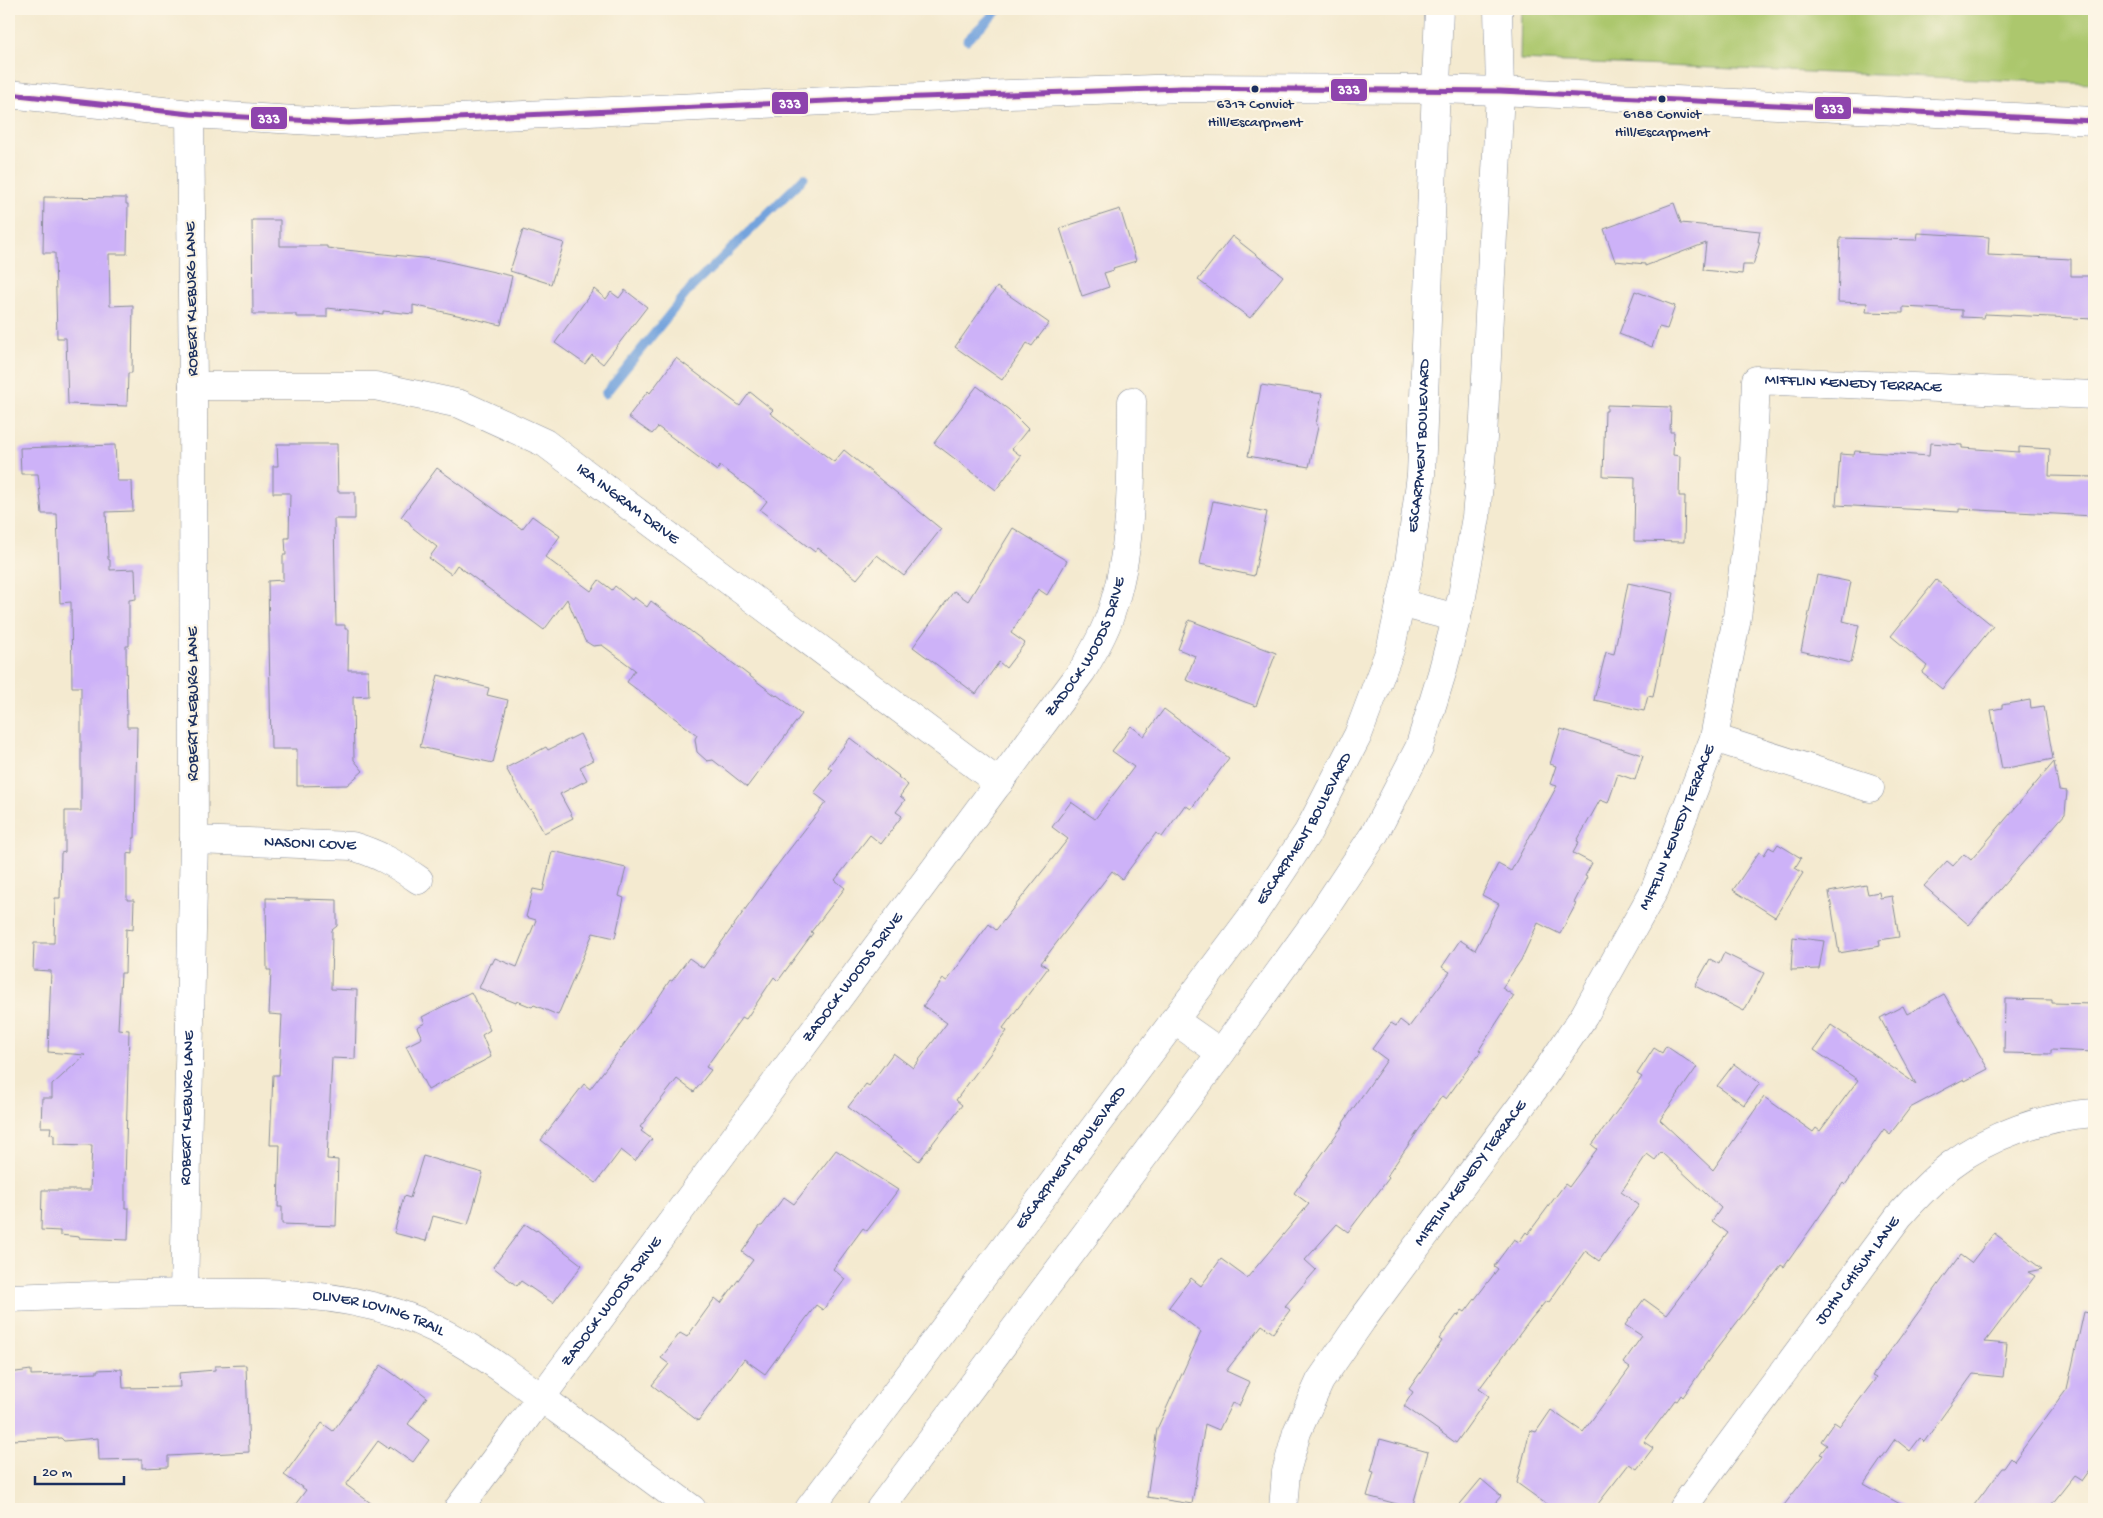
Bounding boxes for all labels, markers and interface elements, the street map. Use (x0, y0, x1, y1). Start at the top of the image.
line badge: 333 (1330, 78, 1368, 102)
text: 333 (1337, 83, 1360, 100)
marker: 6317 Convict Hill/Escarpment (1250, 84, 1260, 94)
line badge: 333 (771, 91, 809, 115)
marker: 6188 Convict Hill/Escarpment (1657, 94, 1667, 104)
place label: 6317 Convict Hill/Escarpment (1208, 96, 1304, 132)
line badge: 333 (1814, 96, 1852, 120)
text: 333 (778, 97, 801, 114)
text: 333 (1821, 102, 1844, 119)
line badge: 333 (250, 106, 288, 130)
place label: 6188 Convict Hill/Escarpment (1615, 106, 1711, 142)
text: 333 (257, 112, 280, 129)
street label: ROBERT KLEBURG LANE (182, 221, 204, 376)
street label: ESCARPMENT BOULEVARD (1404, 358, 1435, 534)
street label: MIFFLIN KENEDY TERRACE (1764, 371, 1943, 398)
street label: IRA INGRAM DRIVE (572, 460, 683, 550)
street label: ZADOCK WOODS DRIVE (1041, 574, 1130, 721)
street label: ROBERT KLEBURG LANE (185, 626, 204, 781)
street label: MIFFLIN KENEDY TERRACE (1635, 741, 1720, 914)
street label: ESCARPMENT BOULEVARD (1252, 749, 1357, 909)
street label: NASONI COVE (263, 833, 357, 856)
street label: ZADOCK WOODS DRIVE (799, 908, 909, 1047)
street label: ROBERT KLEBURG LANE (177, 1030, 199, 1186)
street label: ESCARPMENT BOULEVARD (1011, 1082, 1131, 1234)
street label: MIFFLIN KENEDY TERRACE (1410, 1096, 1532, 1250)
street label: JOHN CHISUM LANE (1812, 1212, 1905, 1329)
street label: ZADOCK WOODS DRIVE (558, 1233, 667, 1371)
street label: OLIVER LOVING TRAIL (311, 1286, 449, 1342)
scale bar (35, 1453, 124, 1485)
text: 20 m (42, 1464, 72, 1482)

